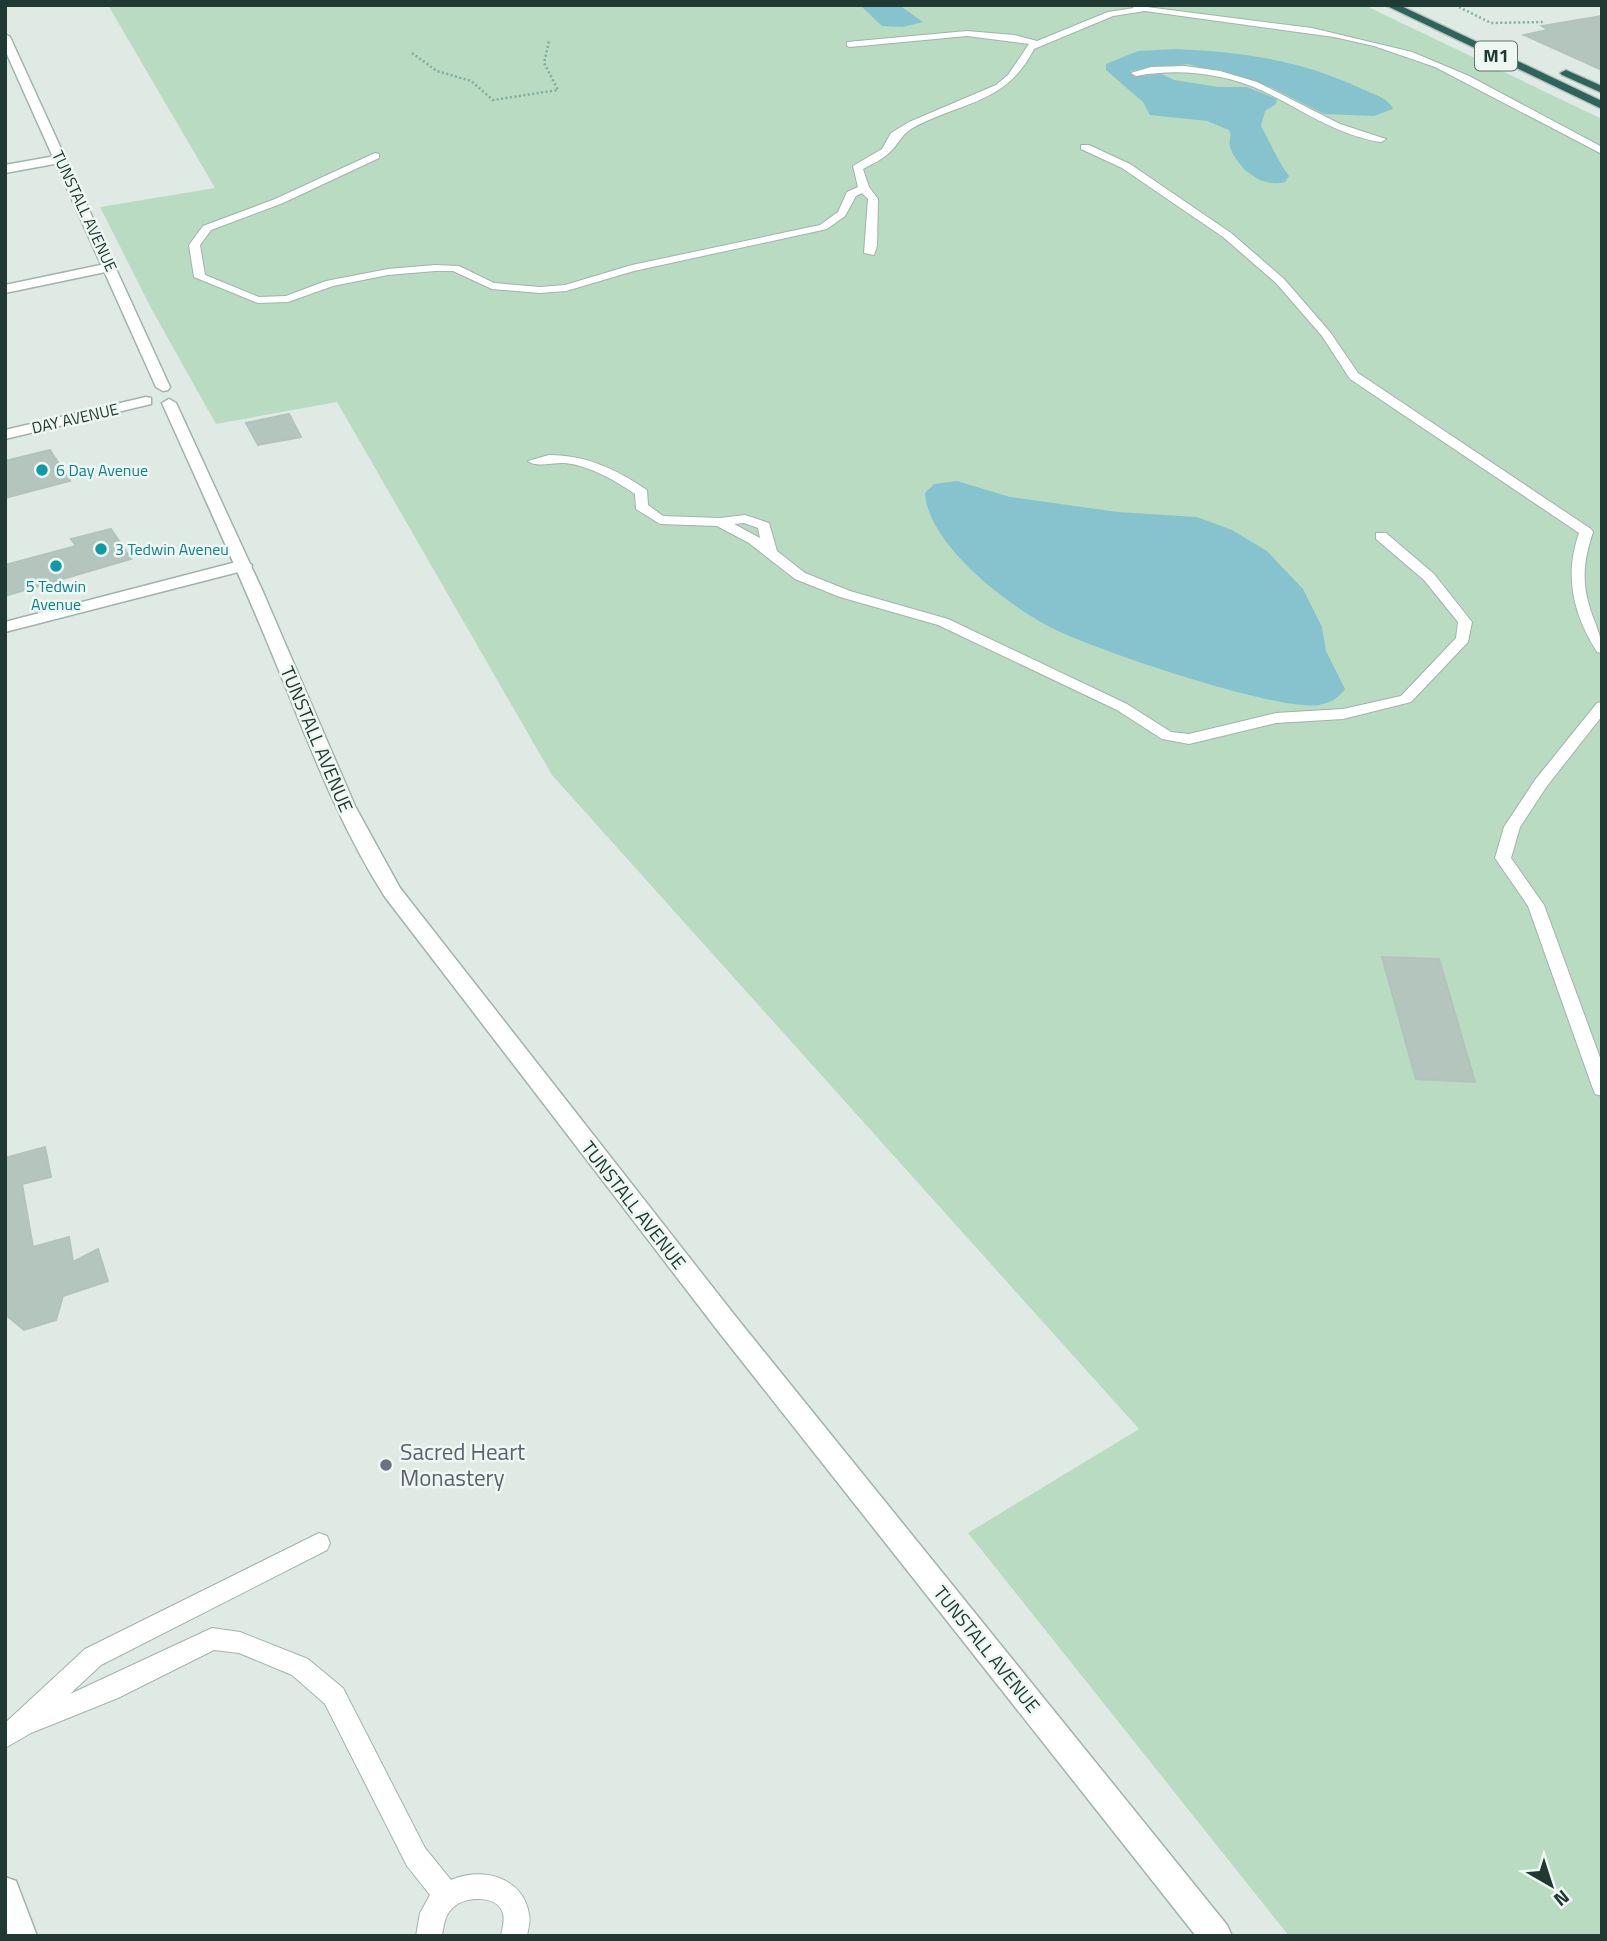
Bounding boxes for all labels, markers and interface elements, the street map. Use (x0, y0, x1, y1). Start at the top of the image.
road number: M1 (1475, 42, 1517, 70)
street label: TUNSTALL AVENUE (46, 146, 124, 276)
street label: DAY AVENUE (29, 396, 121, 440)
place label: 6 Day Avenue (56, 458, 148, 482)
marker: 6 Day Avenue (34, 462, 50, 478)
place label: 3 Tedwin Aveneu (115, 537, 229, 561)
marker: 3 Tedwin Aveneu (93, 541, 109, 557)
marker: 5 Tedwin Avenue (48, 558, 64, 574)
place label: 5 Tedwin Avenue (26, 574, 86, 616)
street label: TUNSTALL AVENUE (274, 661, 361, 816)
street label: TUNSTALL AVENUE (575, 1134, 694, 1275)
place label: Sacred Heart Monastery (400, 1434, 525, 1495)
marker: Sacred Heart Monastery (378, 1457, 394, 1473)
street label: TUNSTALL AVENUE (927, 1579, 1048, 1718)
north arrow (1516, 1850, 1586, 1920)
text: N (1548, 1883, 1576, 1914)

